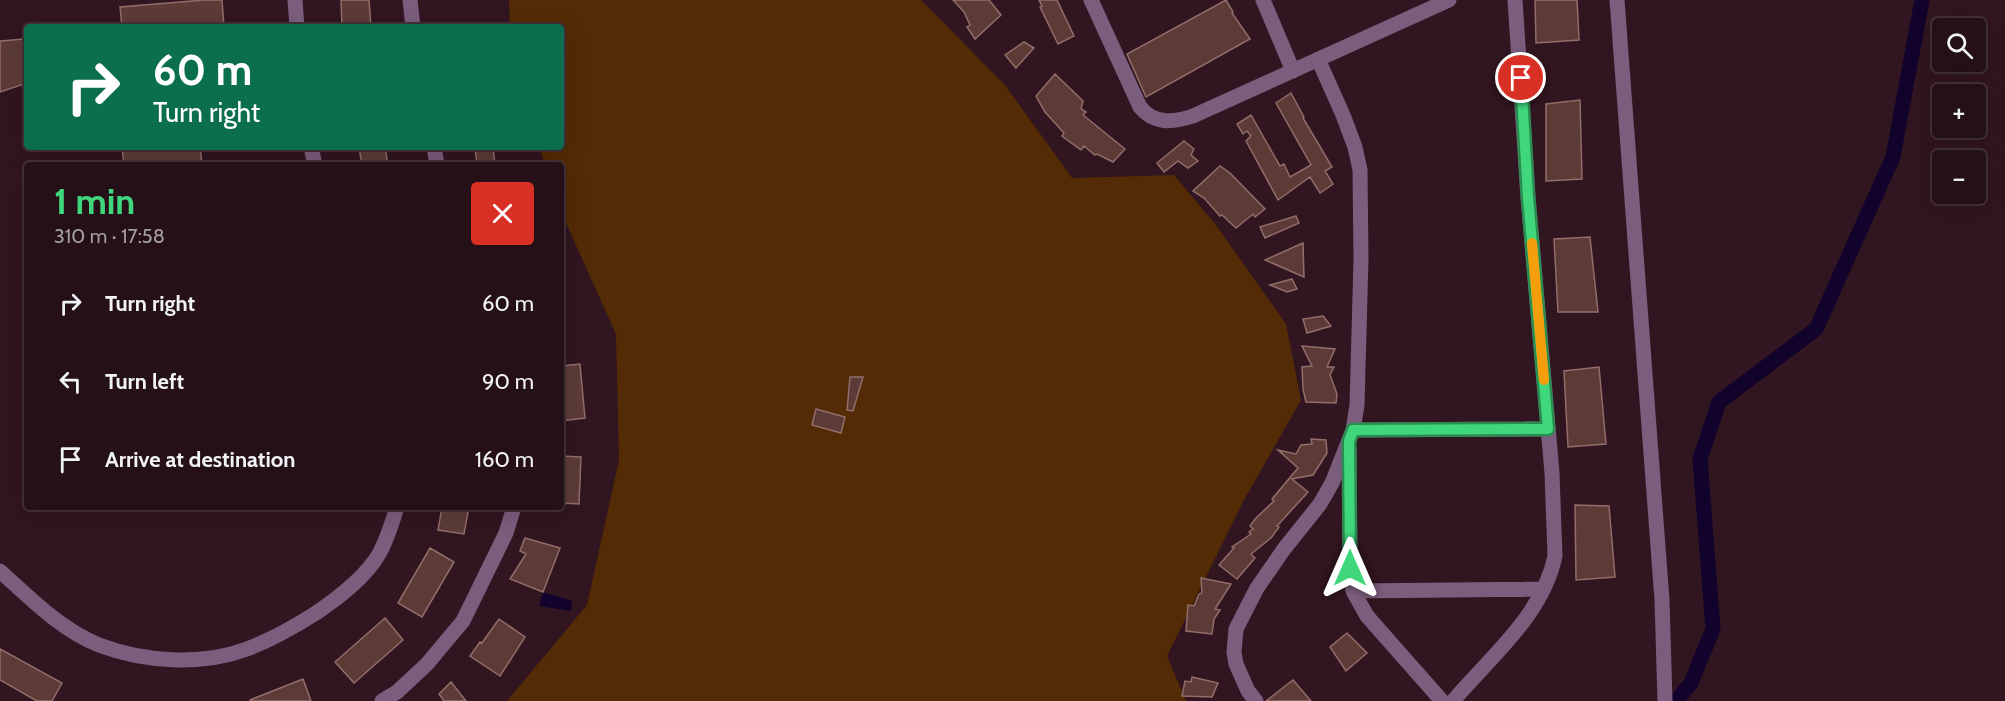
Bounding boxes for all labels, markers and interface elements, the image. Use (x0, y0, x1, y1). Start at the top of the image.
map controls (1932, 18, 1986, 204)
button: search (1932, 18, 1986, 72)
text: 60 m (153, 44, 252, 96)
icon: right (54, 48, 132, 126)
pin (1495, 52, 1546, 103)
icon: arrive (1504, 61, 1537, 94)
button: + (1932, 84, 1986, 138)
text: Turn right (153, 96, 260, 129)
button: − (1932, 150, 1986, 204)
text: 1 min (54, 179, 135, 223)
button: close (471, 182, 534, 245)
text: 310 m · 17:58 (54, 224, 165, 248)
icon: right (54, 287, 87, 320)
text: Turn right (105, 290, 195, 317)
text: 60 m (482, 290, 534, 317)
icon: left (54, 365, 87, 398)
text: Turn left (105, 368, 184, 395)
text: 90 m (482, 368, 534, 395)
icon: arrive (54, 443, 87, 476)
text: Arrive at destination (105, 446, 295, 473)
text: 160 m (475, 446, 534, 473)
position arrow (1318, 536, 1382, 600)

